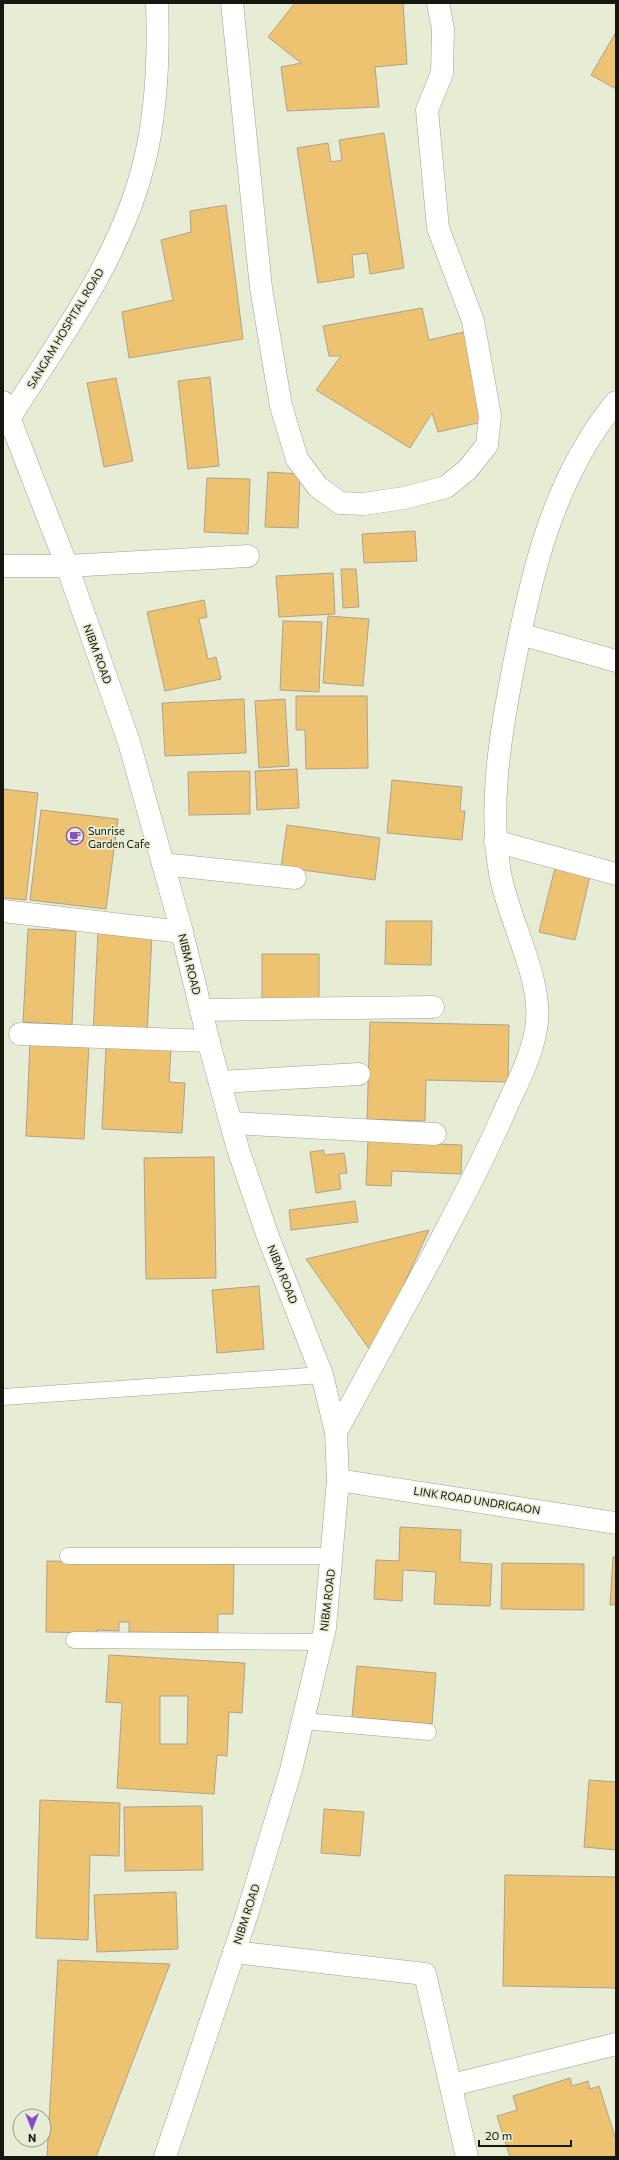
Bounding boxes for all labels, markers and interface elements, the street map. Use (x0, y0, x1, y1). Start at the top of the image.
street label: SANGAM HOSPITAL ROAD (24, 266, 106, 390)
street label: NIBM ROAD (81, 622, 115, 686)
place label: Sunrise Garden Cafe (88, 824, 150, 850)
cafe icon: Sunrise Garden Cafe (65, 826, 85, 846)
street label: NIBM ROAD (176, 932, 204, 996)
street label: NIBM ROAD (265, 1243, 301, 1305)
street label: LINK ROAD UNDRIGAON (413, 1484, 541, 1516)
street label: NIBM ROAD (317, 1568, 337, 1632)
street label: NIBM ROAD (230, 1882, 262, 1946)
north arrow (12, 2108, 52, 2148)
scale bar (479, 2122, 571, 2148)
text: 20 m (485, 2128, 512, 2142)
text: N (28, 2132, 36, 2145)

